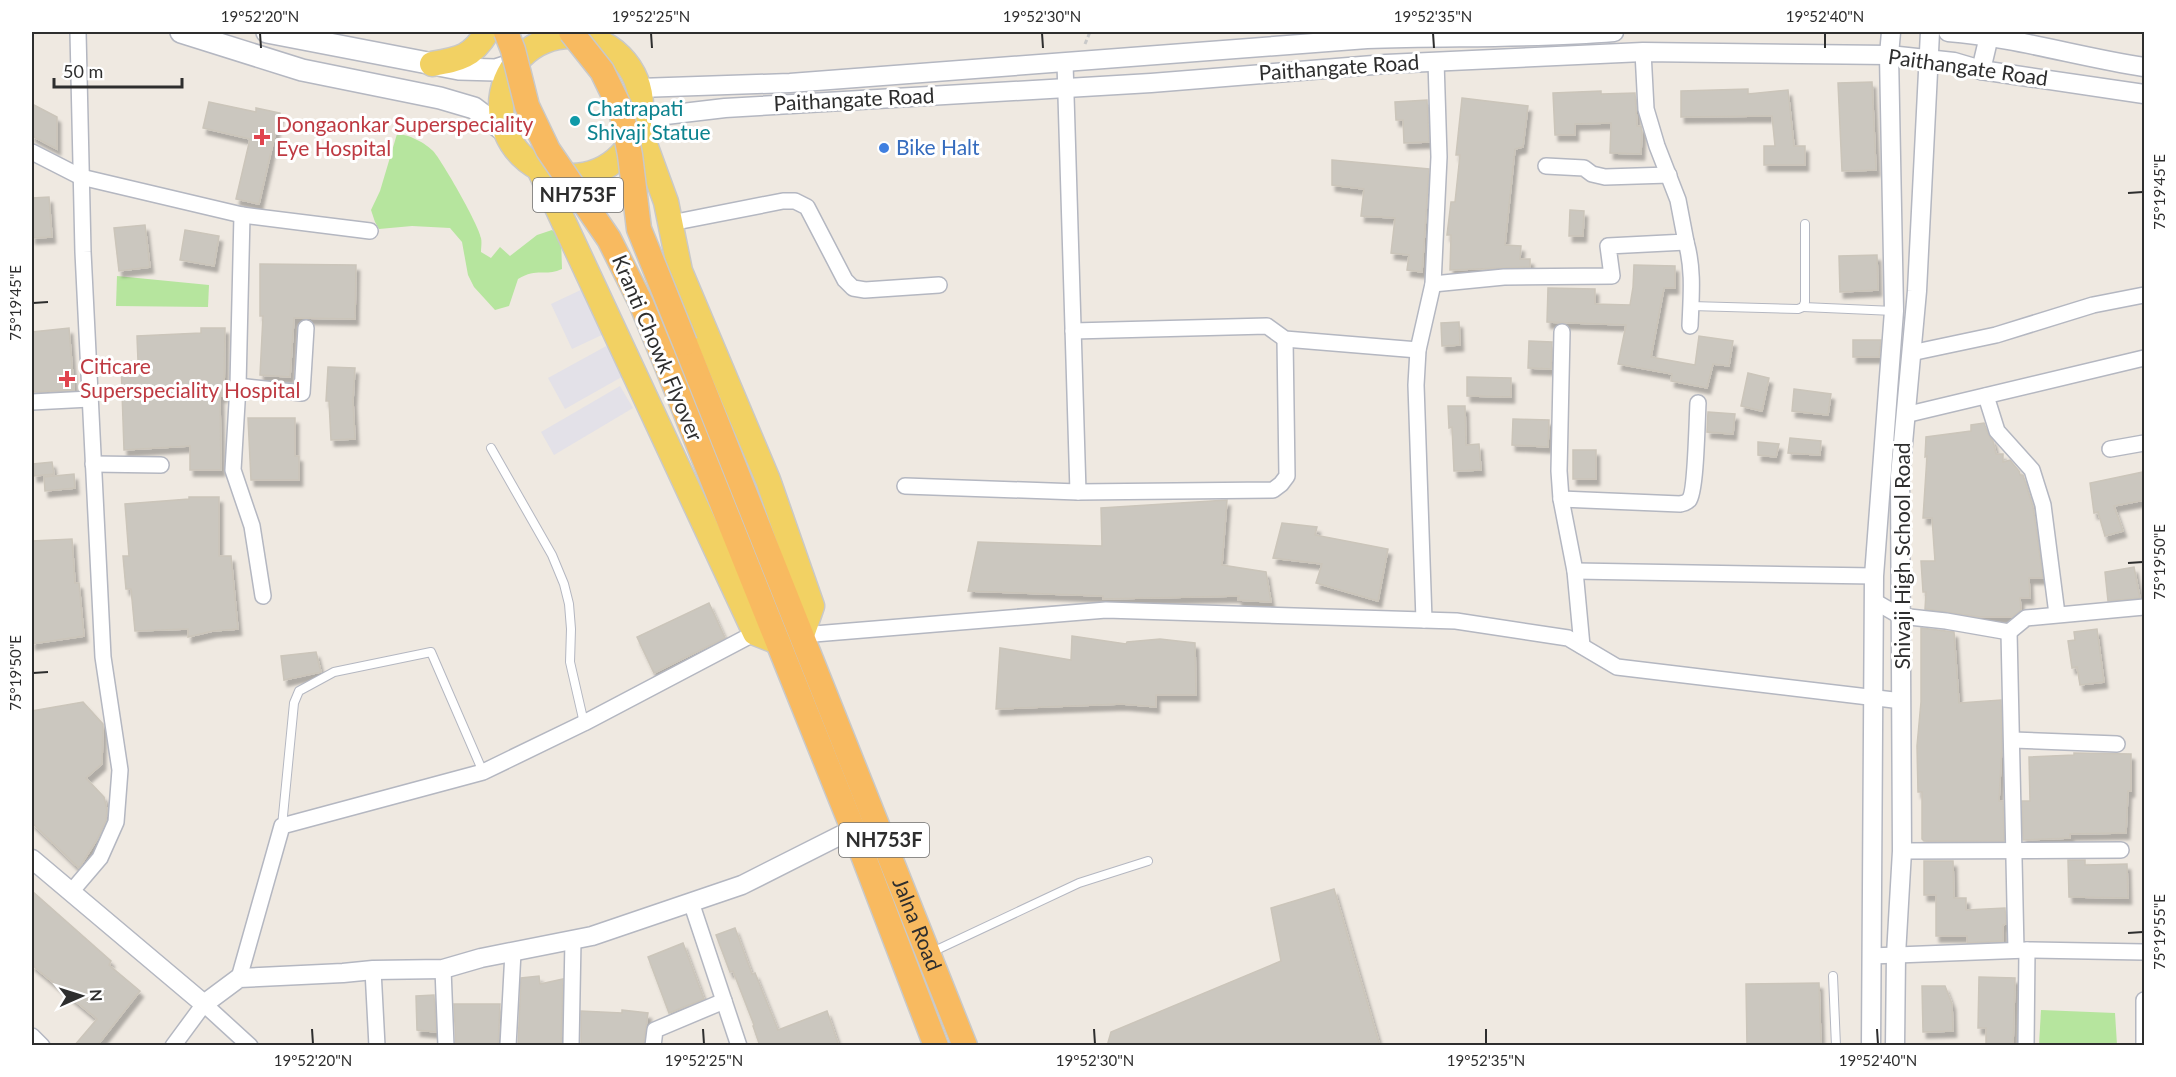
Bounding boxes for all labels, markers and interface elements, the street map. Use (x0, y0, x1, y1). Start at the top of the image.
text: 19°52'20"N (221, 7, 299, 25)
text: 19°52'25"N (612, 7, 690, 25)
text: 19°52'30"N (1003, 7, 1081, 25)
text: 19°52'35"N (1394, 7, 1472, 25)
text: 19°52'40"N (1786, 7, 1864, 25)
street label: Paithangate Road (1887, 43, 2050, 90)
street label: Paithangate Road (1258, 48, 1420, 85)
scale bar (54, 51, 182, 89)
text: 50 m (63, 60, 103, 82)
street label: Paithangate Road (773, 82, 935, 115)
place label: Chatrapati Shivaji Statue (587, 95, 711, 144)
place label: Dongaonkar Superspeciality Eye Hospital (276, 111, 533, 160)
marker: Chatrapati Shivaji Statue (568, 114, 582, 128)
marker: Dongaonkar Superspeciality Eye Hospital (253, 128, 271, 146)
place label: Bike Halt (896, 134, 980, 159)
marker: Bike Halt (877, 141, 891, 155)
text: 75°19'45"E (2150, 154, 2168, 230)
road number: NH753F (533, 178, 623, 212)
street label: Kranti Chowk Flyover (608, 251, 709, 445)
text: 75°19'45"E (6, 265, 24, 341)
place label: Citicare Superspeciality Hospital (80, 353, 300, 402)
marker: Citicare Superspeciality Hospital (58, 370, 76, 388)
street label: Shivaji High School Road (1889, 442, 1914, 670)
text: 75°19'50"E (2150, 524, 2168, 600)
text: 75°19'50"E (6, 635, 24, 711)
road number: NH753F (839, 823, 929, 857)
street label: Jalna Road (888, 874, 948, 974)
text: 75°19'55"E (2150, 894, 2168, 970)
north arrow (51, 966, 111, 1026)
text: N (87, 989, 106, 1002)
text: 19°52'20"N (274, 1051, 352, 1069)
text: 19°52'25"N (665, 1051, 743, 1069)
text: 19°52'30"N (1056, 1051, 1134, 1069)
text: 19°52'35"N (1447, 1051, 1525, 1069)
text: 19°52'40"N (1839, 1051, 1917, 1069)

